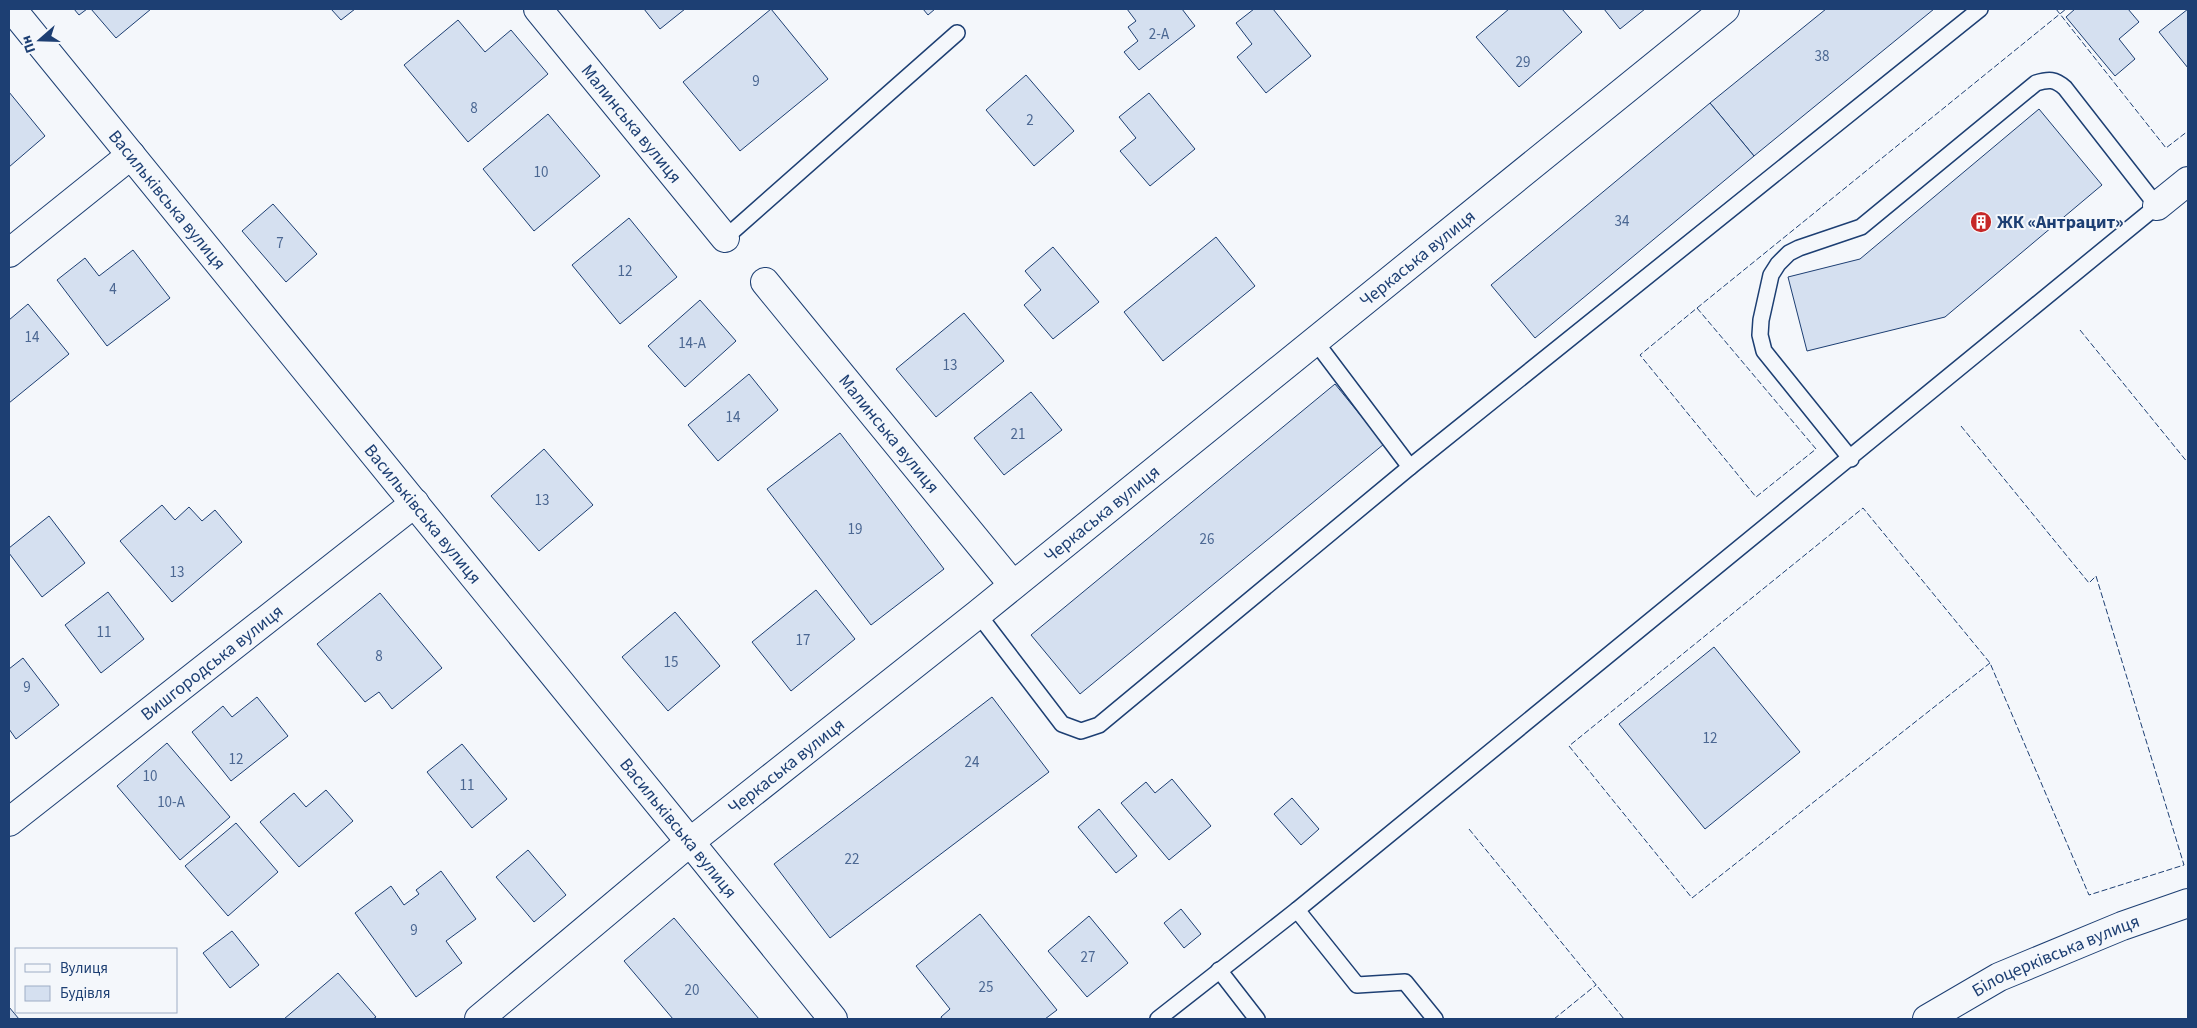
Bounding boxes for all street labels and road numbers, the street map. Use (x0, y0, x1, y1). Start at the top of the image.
street label: Малинська вулиця (575, 59, 688, 188)
street label: Васильківська вулиця (103, 124, 232, 275)
street label: Черкаська вулиця (1354, 204, 1480, 313)
street label: Малинська вулиця (833, 369, 945, 498)
street label: Васильківська вулиця (358, 439, 488, 589)
street label: Черкаська вулиця (1039, 459, 1165, 568)
street label: Вишгородська вулиця (135, 599, 288, 726)
street label: Черкаська вулиця (723, 712, 850, 820)
street label: Васильківська вулиця (614, 753, 743, 903)
street label: Білоцерківська вулиця (1967, 908, 2143, 1003)

